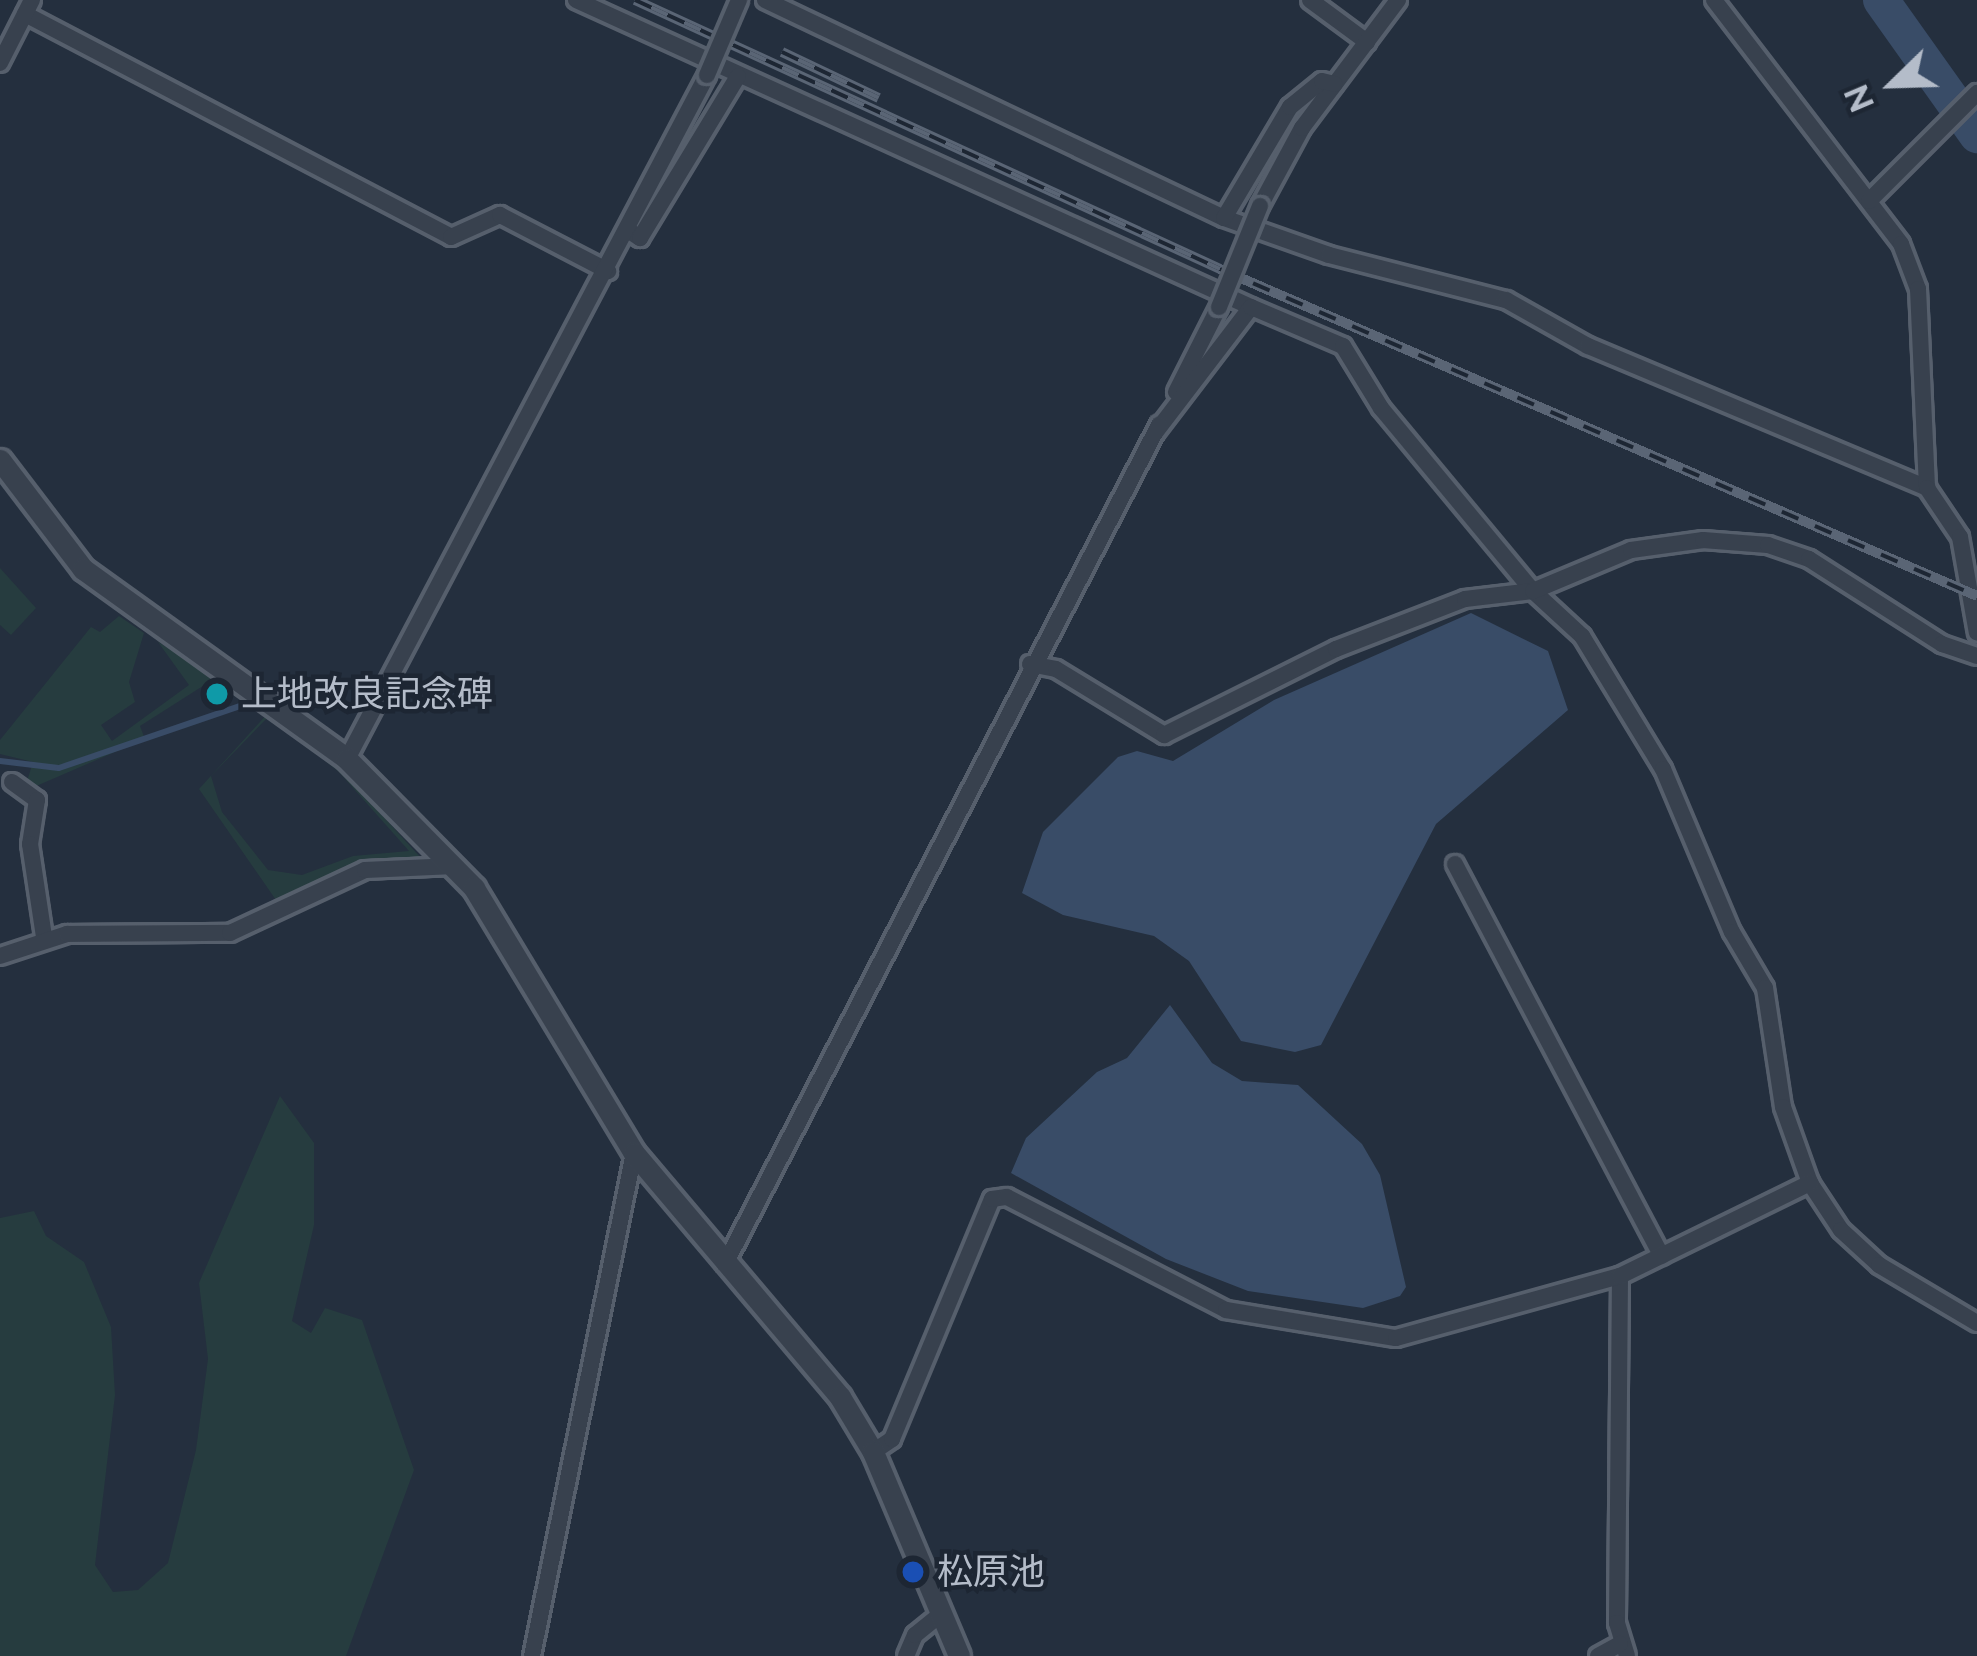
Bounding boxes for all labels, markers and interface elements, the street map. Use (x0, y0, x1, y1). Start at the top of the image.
north arrow (1833, 24, 1953, 144)
text: N (1837, 79, 1882, 117)
place label: 上地改良記念碑 (241, 672, 493, 716)
marker: 上地改良記念碑 (204, 681, 230, 707)
place label: 松原池 (937, 1550, 1045, 1594)
marker: 松原池 (900, 1559, 926, 1585)

